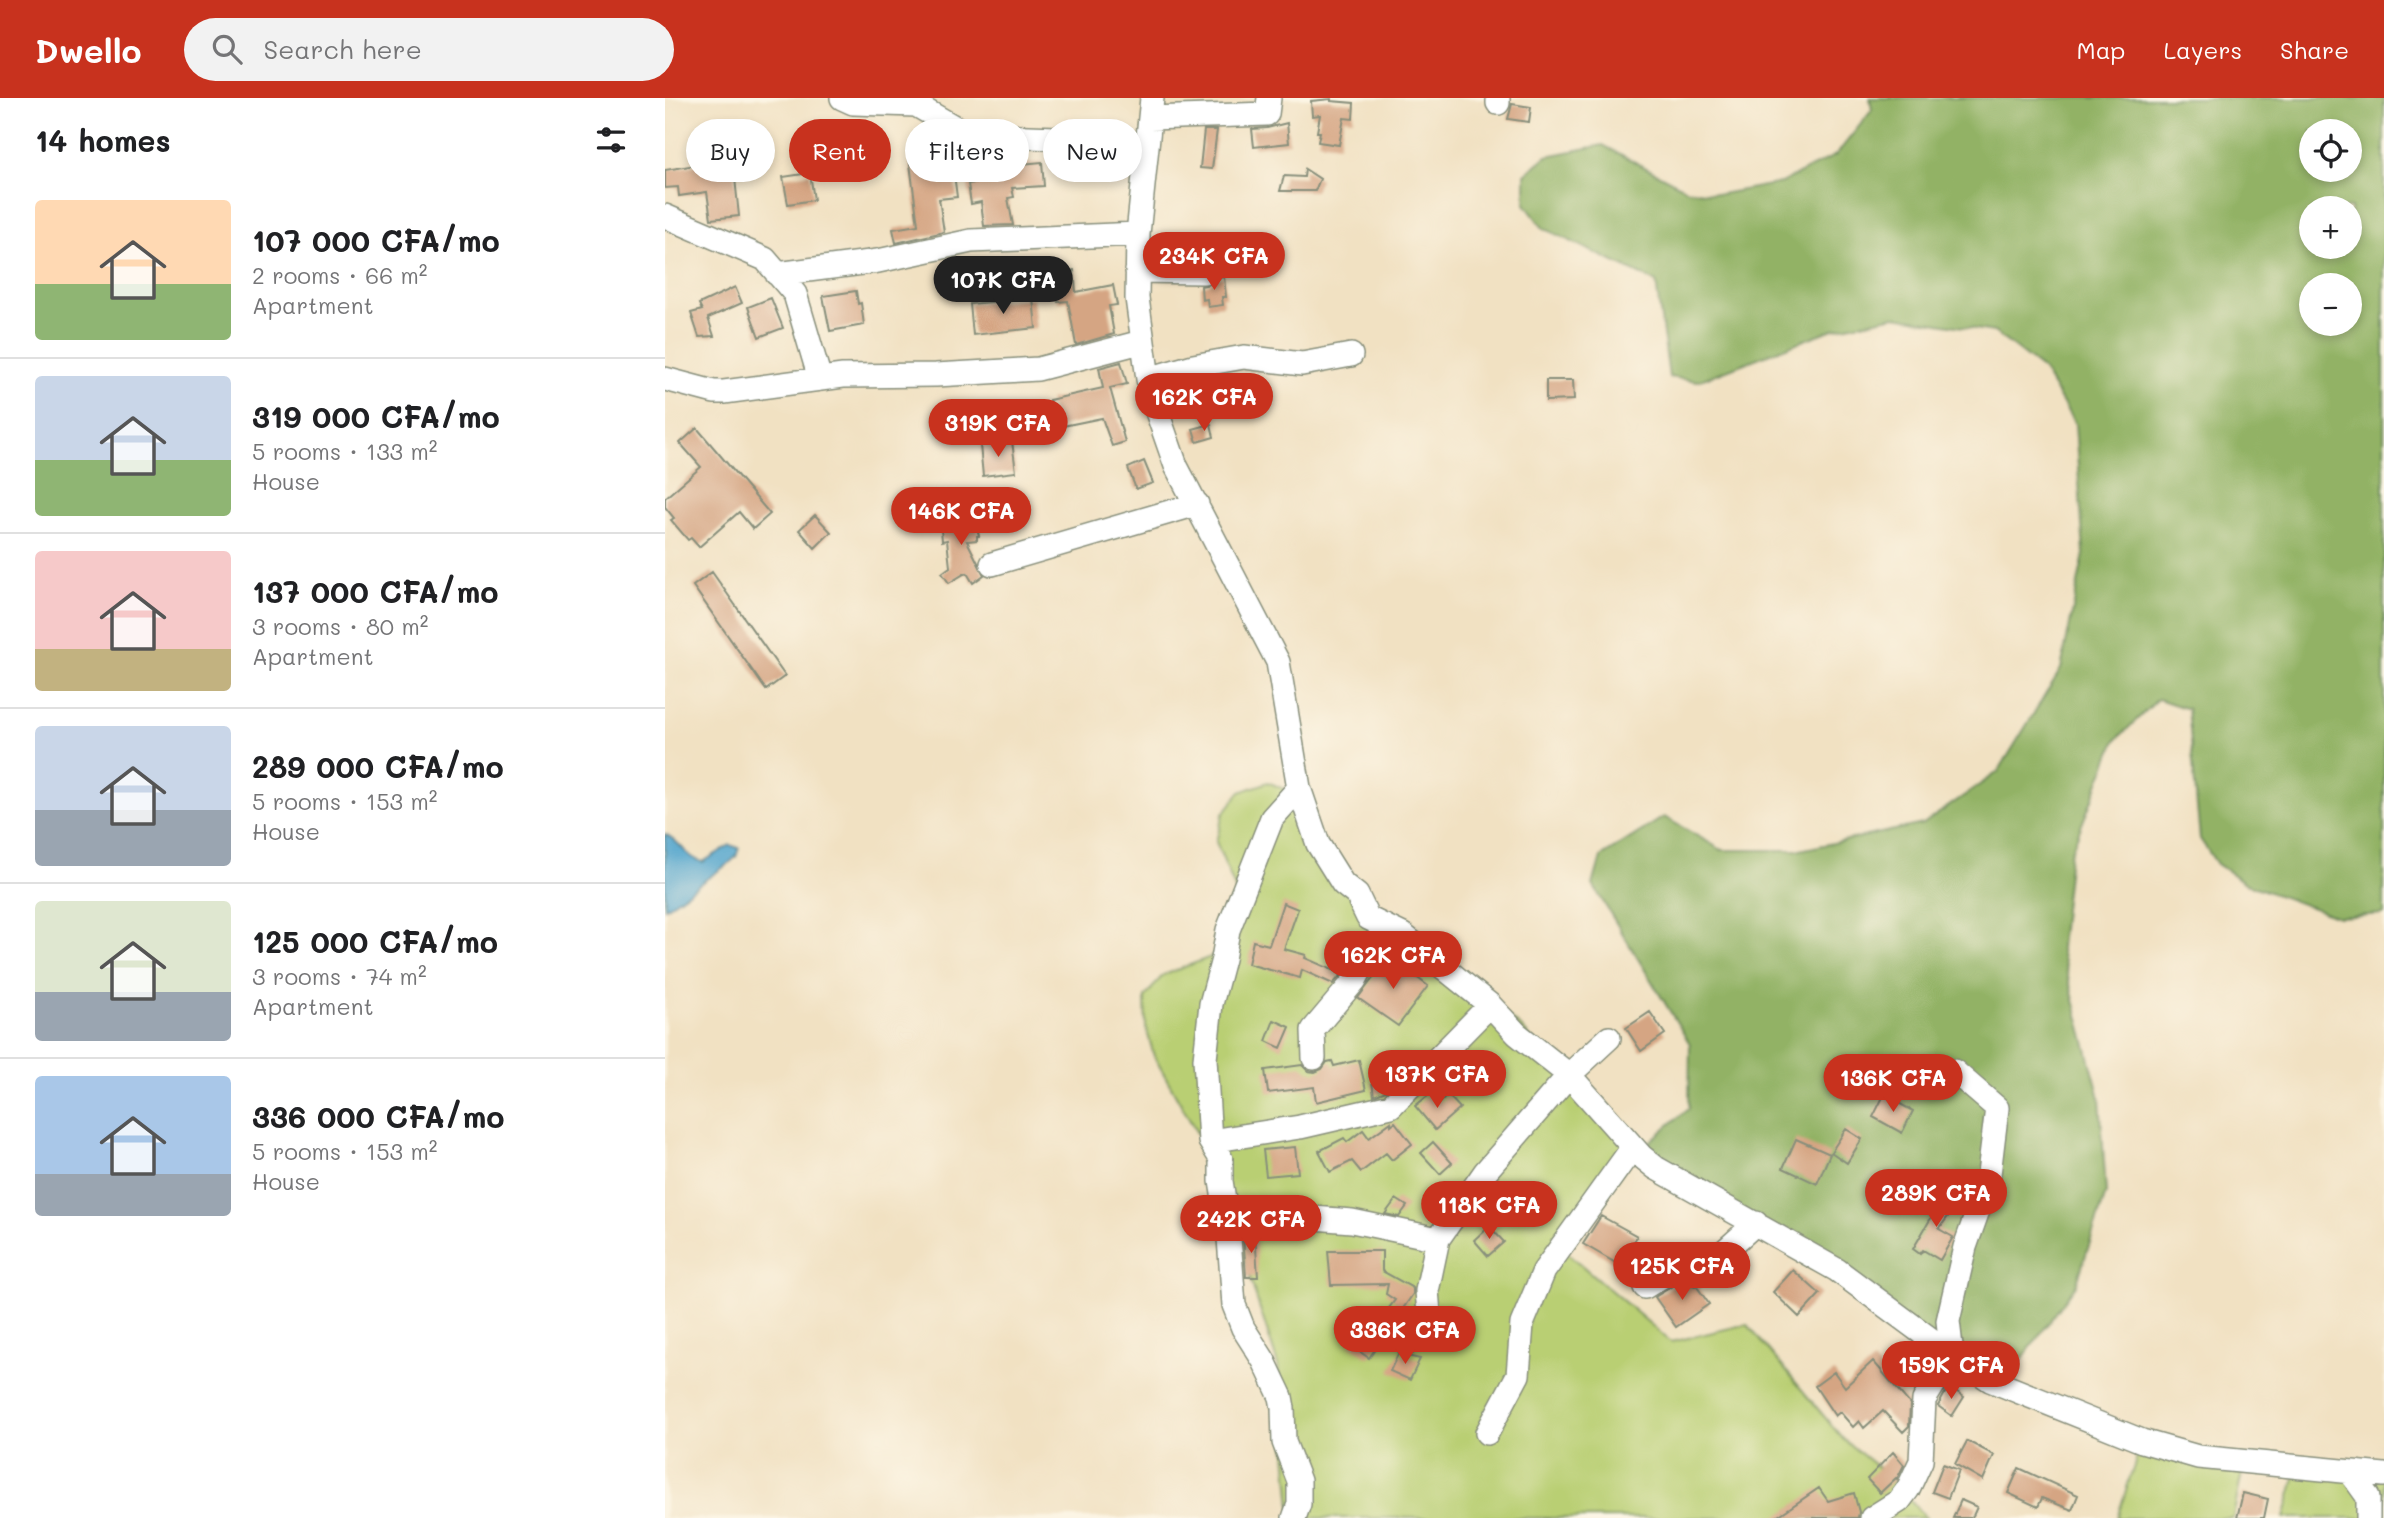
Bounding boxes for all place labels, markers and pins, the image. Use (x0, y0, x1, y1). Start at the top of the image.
pin: 234K CFA (1142, 232, 1286, 292)
pin: 107K CFA (931, 256, 1075, 316)
pin: 162K CFA (1132, 374, 1276, 433)
pin: 319K CFA (926, 400, 1070, 459)
pin: 146K CFA (889, 488, 1033, 547)
pin: 162K CFA (1321, 932, 1465, 991)
pin: 137K CFA (1365, 1051, 1509, 1110)
pin: 136K CFA (1821, 1054, 1965, 1114)
pin: 289K CFA (1864, 1170, 2008, 1229)
pin: 118K CFA (1417, 1182, 1561, 1241)
pin: 242K CFA (1179, 1196, 1323, 1255)
pin: 125K CFA (1610, 1242, 1754, 1302)
pin: 336K CFA (1333, 1306, 1477, 1366)
pin: 159K CFA (1879, 1342, 2023, 1401)

